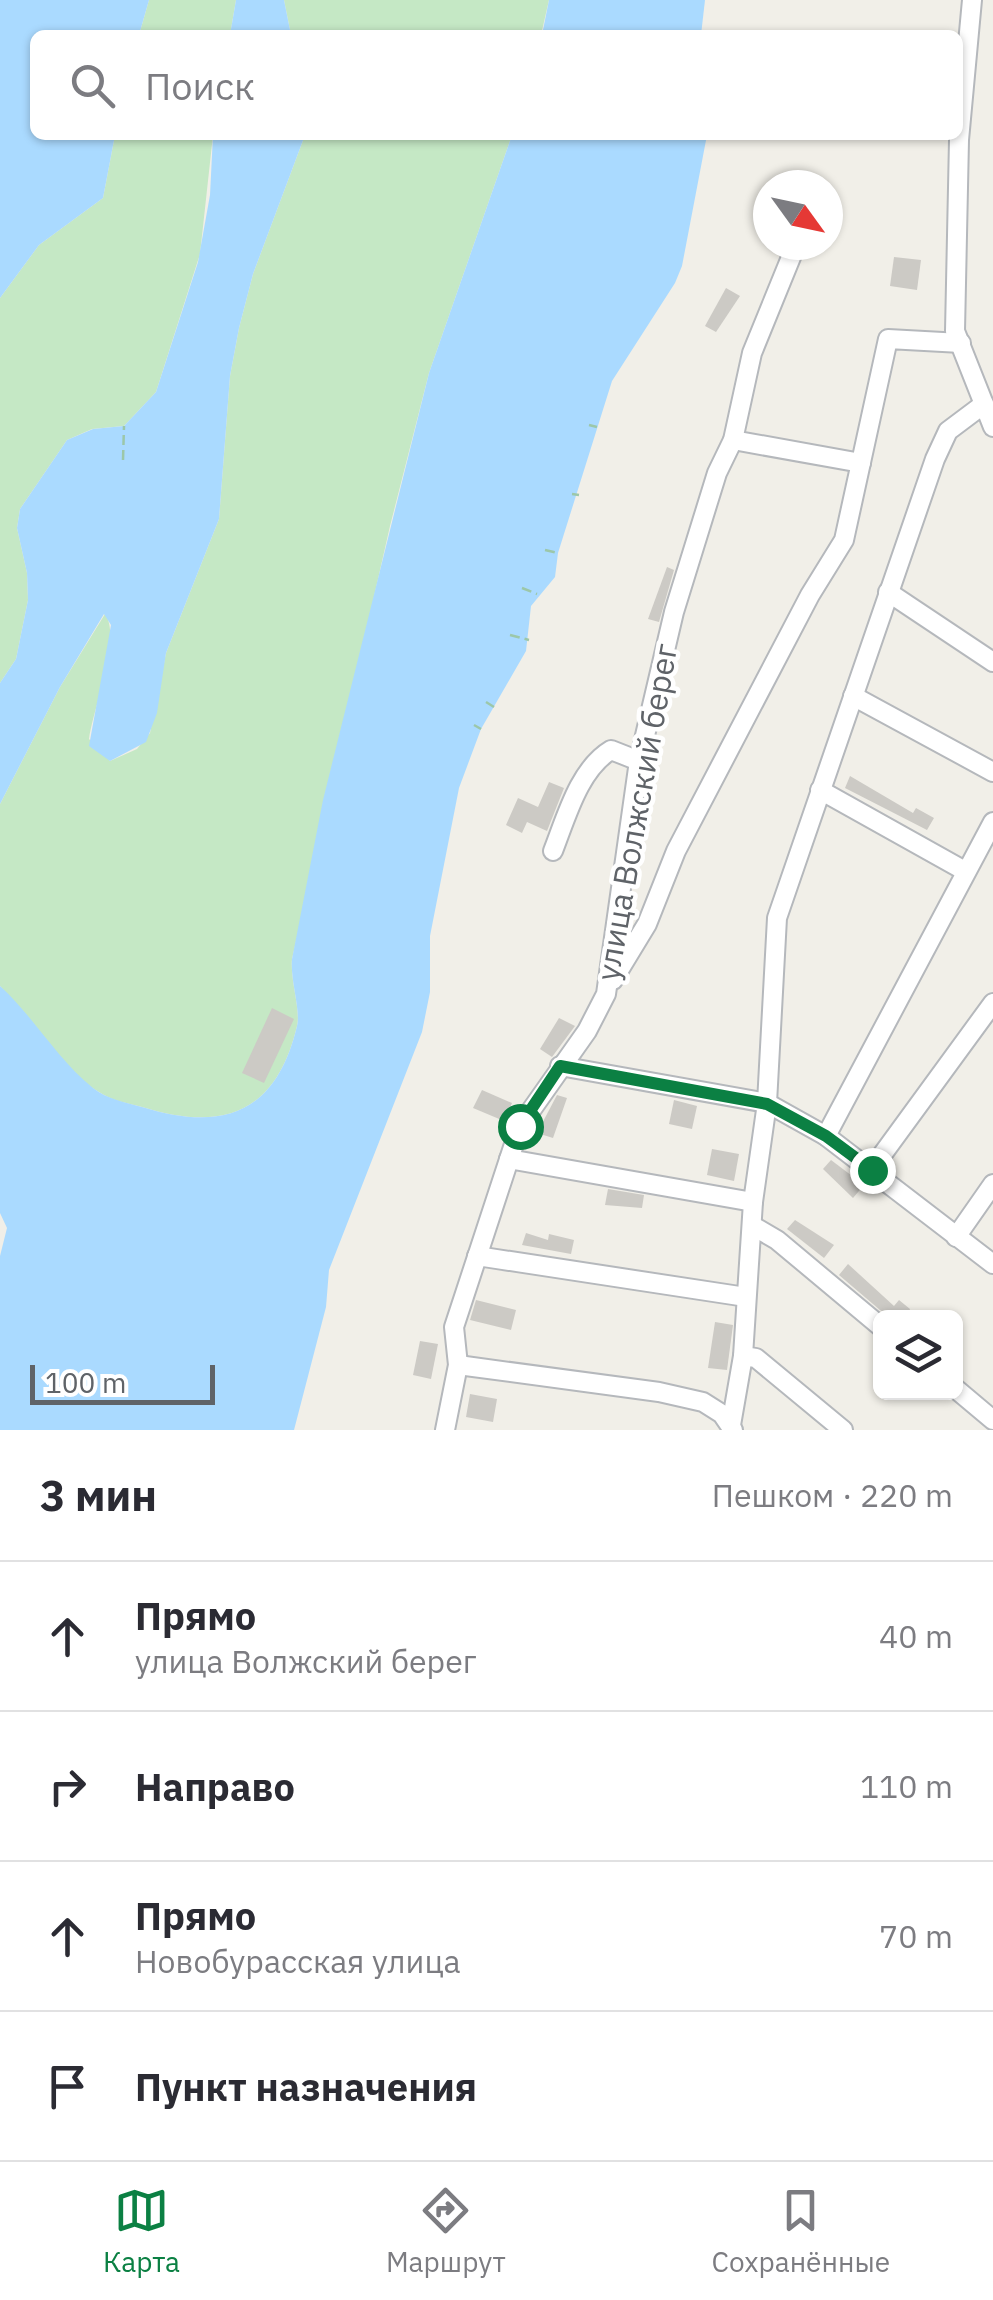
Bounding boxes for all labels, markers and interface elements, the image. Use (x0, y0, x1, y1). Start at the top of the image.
search box (30, 30, 963, 140)
icon: search (65, 58, 120, 113)
text: Поиск (145, 61, 255, 110)
north arrow (753, 170, 843, 260)
street label: улица Волжский берег (586, 640, 686, 984)
route start (498, 1104, 544, 1150)
route end (850, 1148, 896, 1194)
map controls (873, 1310, 963, 1400)
button: layers (873, 1310, 963, 1400)
scale bar (30, 1360, 215, 1404)
text: 100 m (45, 1364, 126, 1401)
text: 3 мин (40, 1468, 157, 1523)
text: Пешком · 220 m (712, 1474, 953, 1516)
text: Прямо (135, 1591, 256, 1640)
icon: ahead (40, 1609, 95, 1664)
text: 40 m (879, 1615, 953, 1657)
text: улица Волжский берег (135, 1640, 477, 1682)
icon: right (40, 1759, 95, 1814)
text: Направо (135, 1762, 295, 1811)
text: 110 m (860, 1765, 953, 1807)
text: Прямо (135, 1891, 256, 1940)
icon: ahead (40, 1909, 95, 1964)
text: 70 m (879, 1915, 953, 1957)
text: Новобурасская улица (135, 1940, 461, 1982)
icon: arrive (40, 2059, 95, 2114)
text: Пункт назначения (135, 2062, 477, 2111)
tab: Карта (103, 2183, 180, 2280)
tab: Маршрут (386, 2183, 506, 2280)
tab: Сохранённые (712, 2183, 890, 2280)

